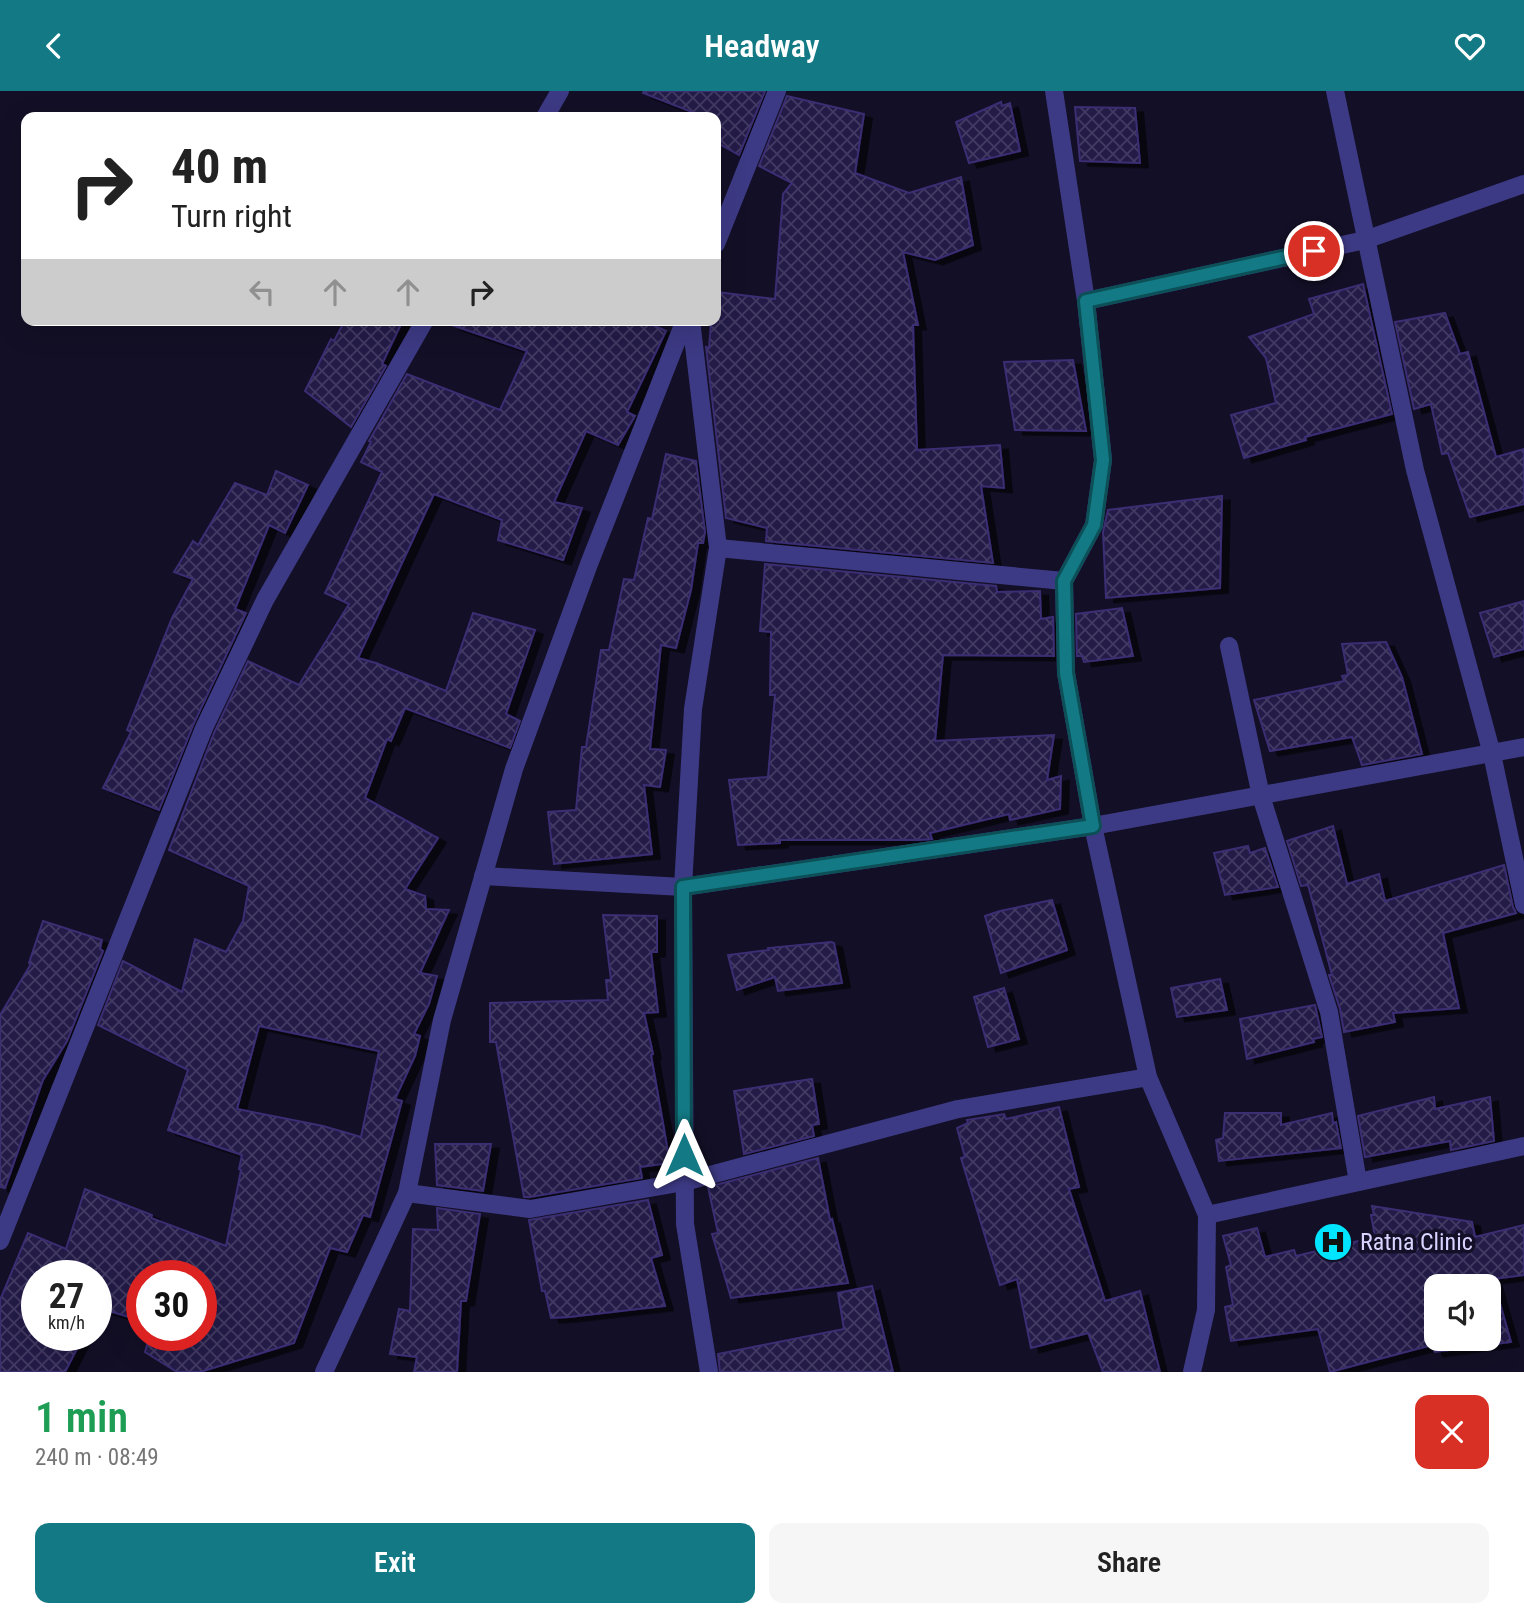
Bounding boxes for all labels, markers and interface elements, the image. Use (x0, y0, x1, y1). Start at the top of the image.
icon: back (35, 27, 73, 65)
text: Headway (704, 27, 820, 65)
icon: heart (1451, 27, 1489, 65)
text: 40 m (171, 138, 268, 195)
icon: right (56, 140, 147, 231)
text: Turn right (171, 197, 292, 235)
pin (1284, 221, 1344, 281)
icon: arrive (1295, 232, 1333, 270)
icon: left (243, 273, 281, 311)
icon: ahead (316, 273, 354, 311)
icon: ahead (389, 273, 427, 311)
icon: right (462, 273, 500, 311)
position arrow (647, 1118, 721, 1192)
hospital icon: Ratna Clinic (1312, 1221, 1354, 1263)
place label: Ratna Clinic (1360, 1228, 1473, 1256)
speed limit sign: 30 (126, 1260, 217, 1351)
map controls (1424, 1274, 1501, 1351)
button: sound (1424, 1274, 1501, 1351)
text: 27 (49, 1276, 84, 1317)
text: km/h (48, 1312, 85, 1333)
text: 1 min (35, 1393, 128, 1442)
button: close (1415, 1395, 1489, 1469)
text: 240 m · 08:49 (35, 1444, 159, 1471)
button: Exit (35, 1523, 755, 1603)
button: Share (769, 1523, 1489, 1603)

